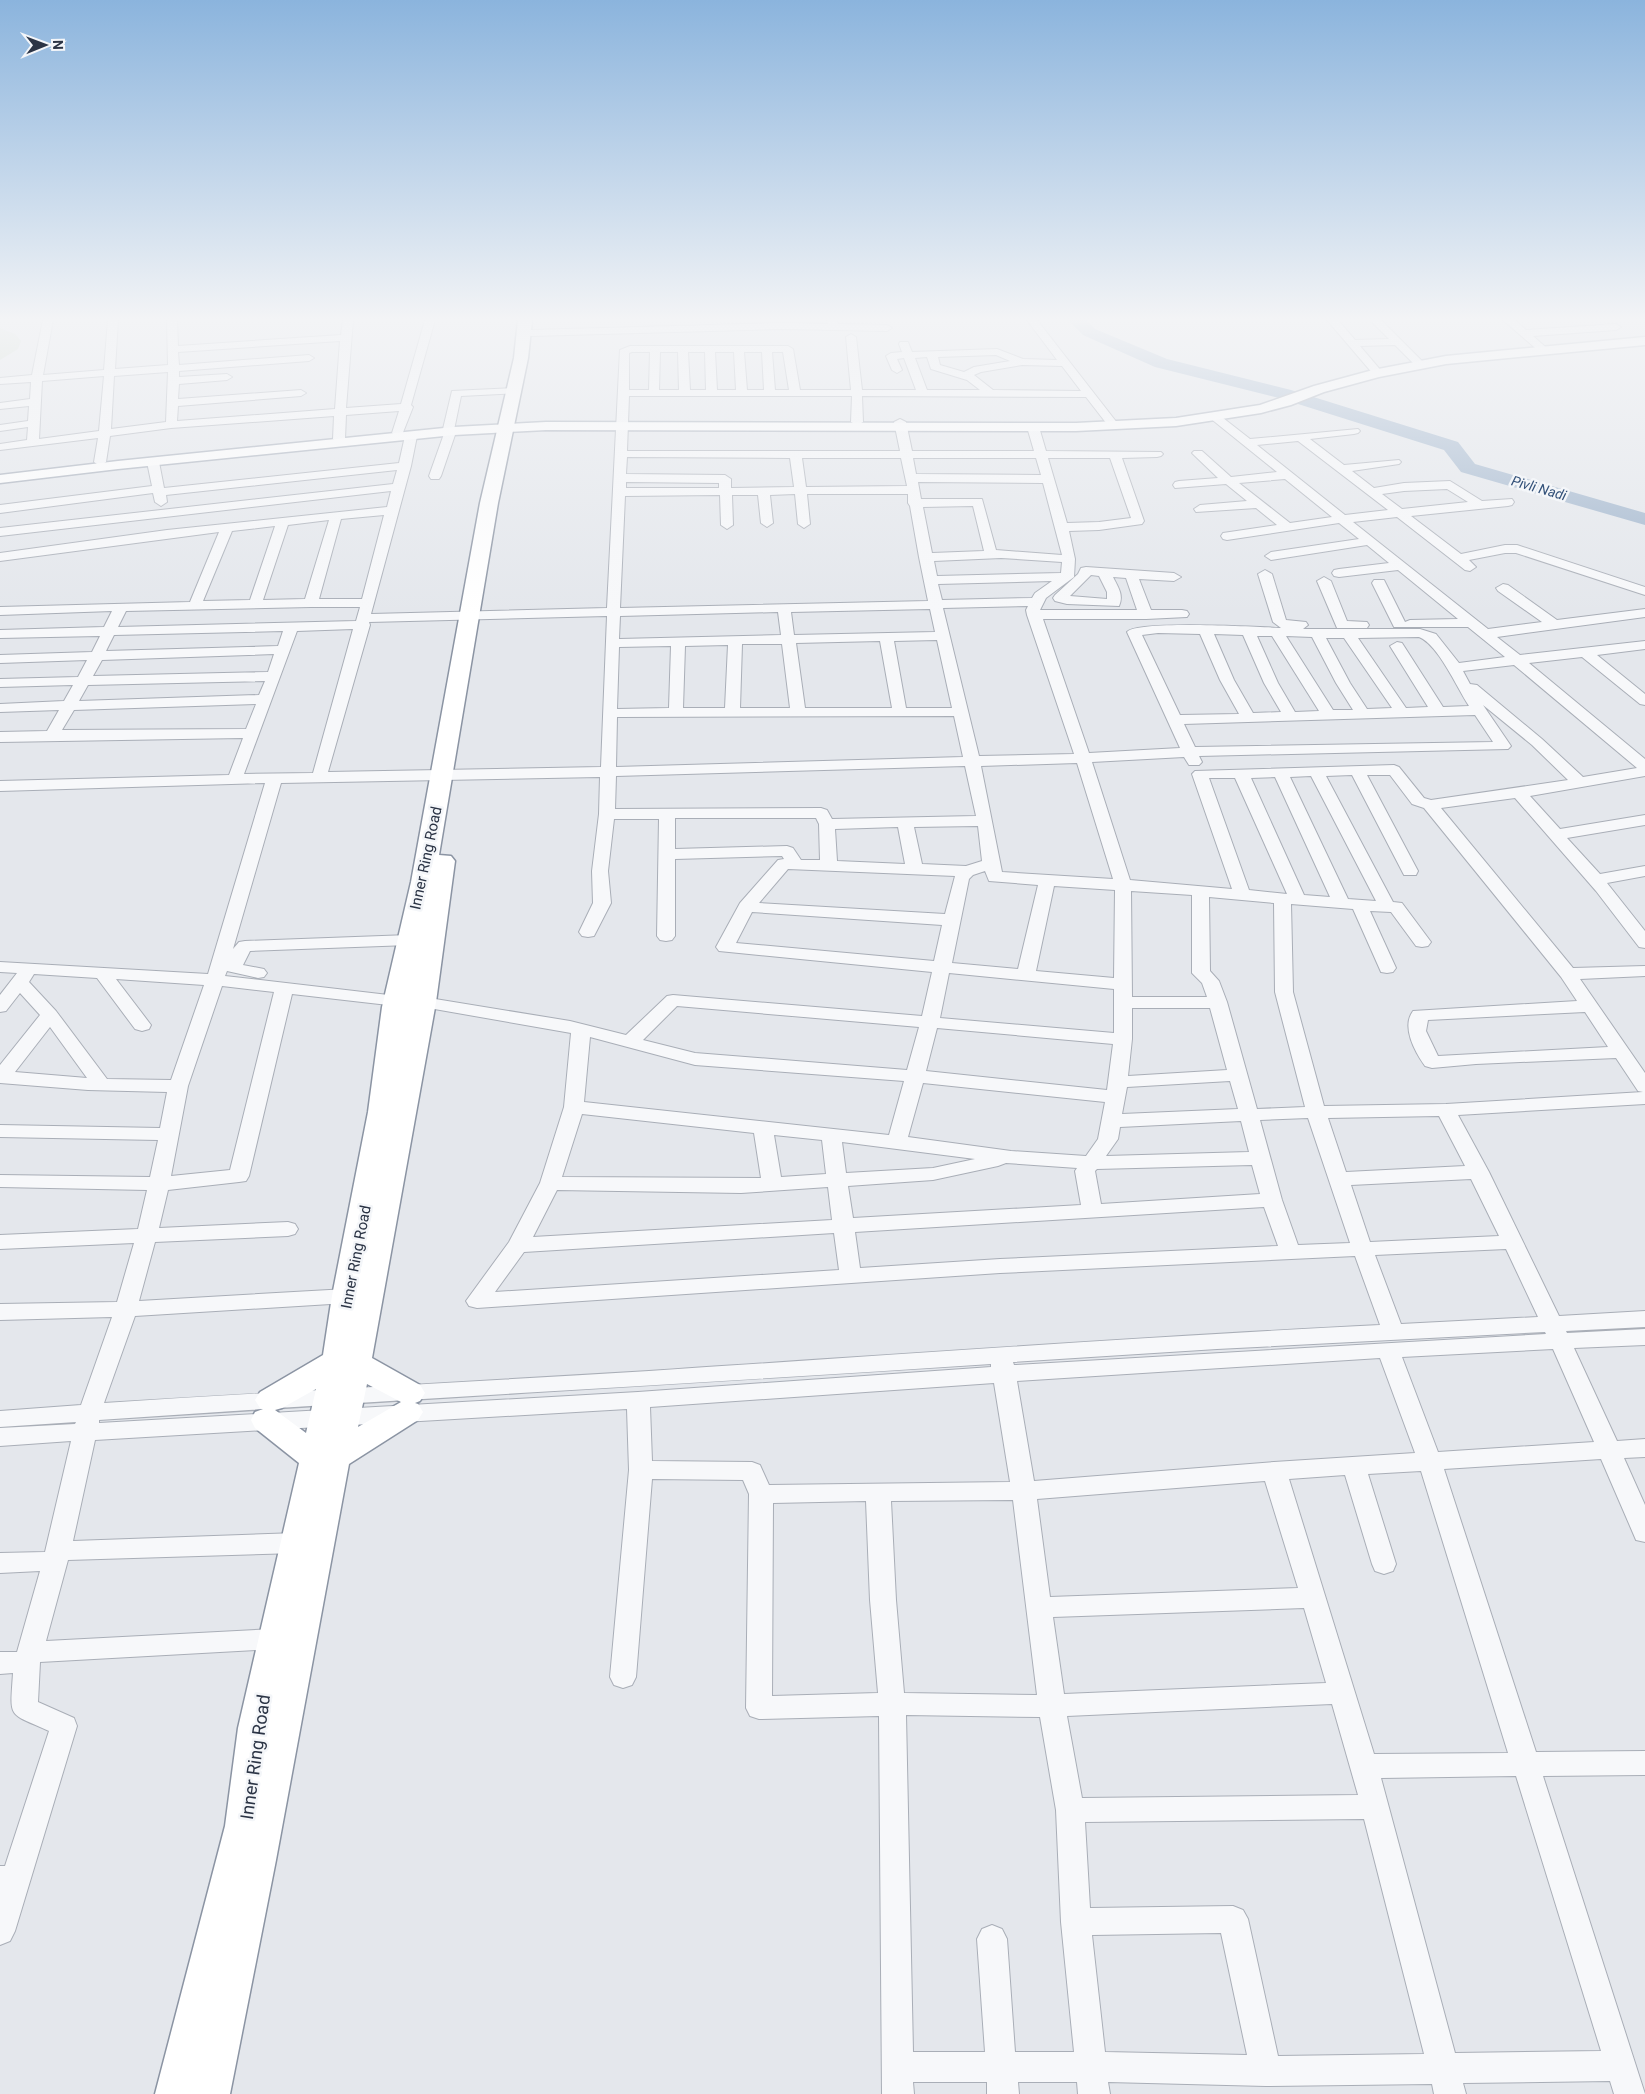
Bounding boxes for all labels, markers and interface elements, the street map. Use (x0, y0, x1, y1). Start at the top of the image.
north arrow (20, 20, 70, 70)
text: N (50, 40, 66, 50)
water label: Pivli Nadi (1510, 473, 1569, 504)
street label: Inner Ring Road (406, 805, 446, 911)
street label: Inner Ring Road (337, 1204, 375, 1310)
street label: Inner Ring Road (236, 1693, 274, 1821)

